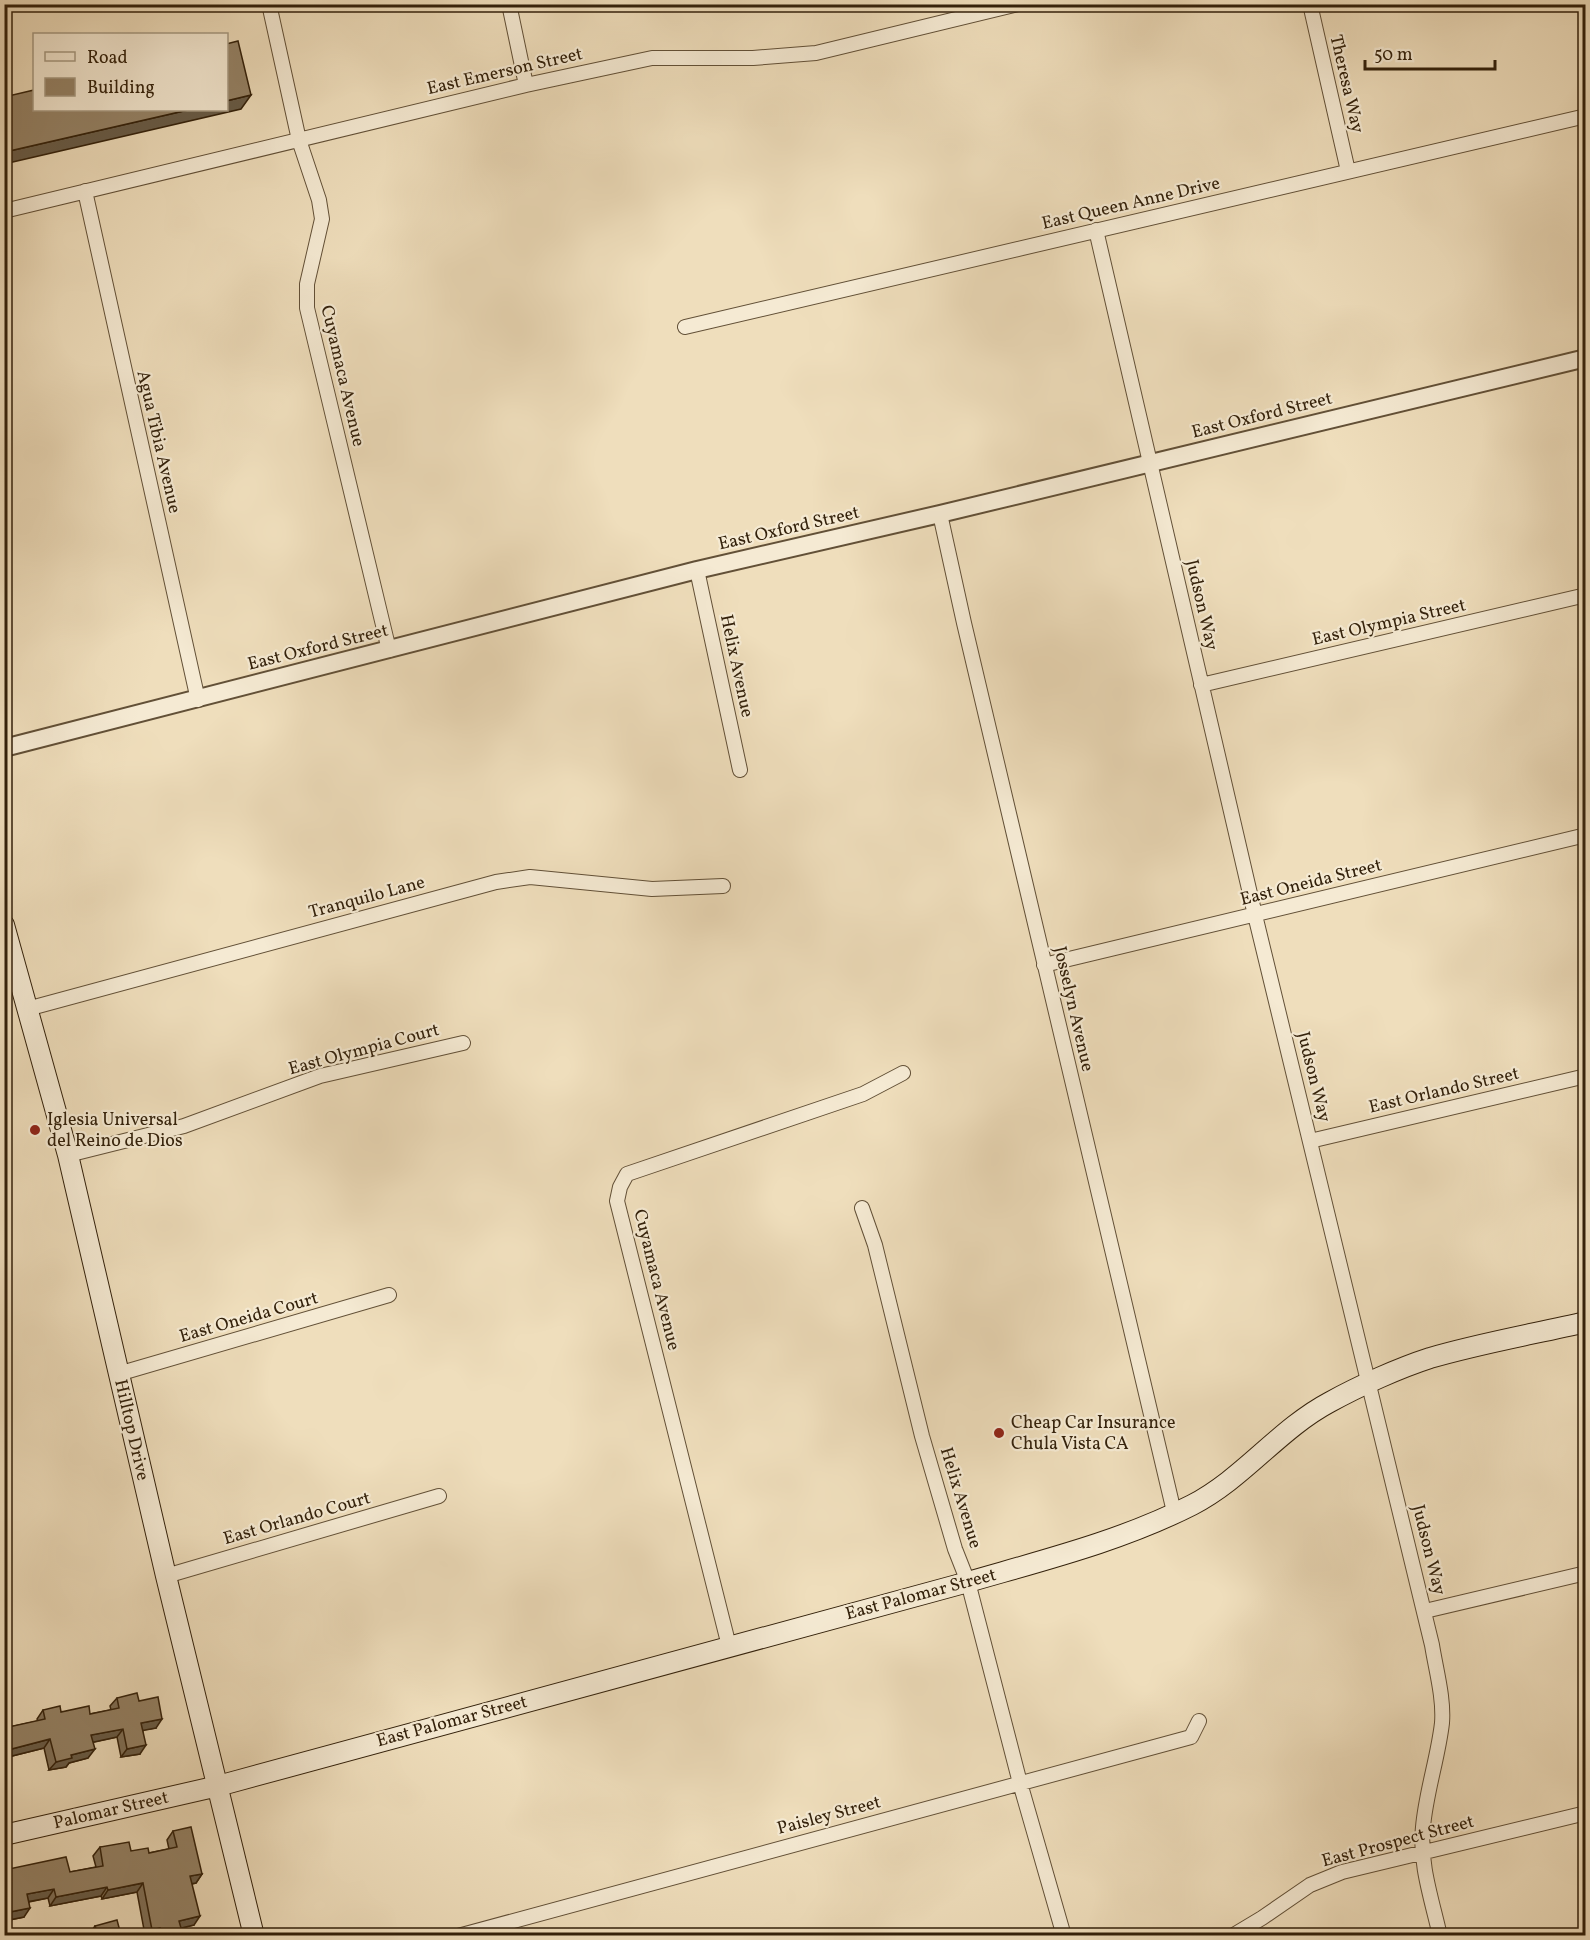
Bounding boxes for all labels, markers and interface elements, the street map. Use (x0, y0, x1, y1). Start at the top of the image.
street label: Theresa Way (1323, 32, 1370, 136)
legend (33, 33, 228, 111)
scale bar (1365, 33, 1496, 71)
street label: East Emerson Street (425, 42, 585, 102)
text: 50 m (1374, 43, 1413, 68)
text: Road (87, 46, 128, 71)
text: Building (87, 76, 155, 101)
street label: East Queen Anne Drive (1039, 171, 1223, 237)
street label: Cuyamaca Avenue (314, 303, 370, 449)
street label: Agua Tibia Avenue (129, 368, 187, 516)
street label: East Oxford Street (1189, 386, 1335, 446)
street label: East Oxford Street (716, 501, 862, 557)
street label: Judson Way (1178, 557, 1224, 653)
street label: East Olympia Street (1310, 593, 1468, 653)
street label: Helix Avenue (713, 612, 759, 720)
street label: East Oxford Street (245, 618, 391, 678)
street label: East Oneida Street (1238, 853, 1384, 913)
street label: Tranquilo Lane (306, 870, 428, 926)
street label: Josselyn Avenue (1046, 944, 1100, 1074)
street label: East Olympia Court (286, 1018, 442, 1082)
street label: Judson Way (1290, 1029, 1336, 1125)
street label: East Orlando Street (1366, 1062, 1522, 1120)
place label: Iglesia Universal del Reino de Dios (47, 1108, 183, 1154)
marker: Iglesia Universal del Reino de Dios (28, 1123, 42, 1137)
street label: Cuyamaca Avenue (626, 1207, 686, 1353)
street label: East Oneida Court (177, 1286, 321, 1350)
street label: Hilltop Drive (107, 1377, 155, 1483)
place label: Cheap Car Insurance Chula Vista CA (1011, 1411, 1176, 1457)
marker: Cheap Car Insurance Chula Vista CA (992, 1426, 1006, 1440)
street label: Helix Avenue (933, 1444, 987, 1552)
street label: East Orlando Court (221, 1486, 373, 1552)
street label: Judson Way (1405, 1502, 1451, 1598)
street label: East Palomar Street (843, 1563, 999, 1627)
street label: East Palomar Street (374, 1690, 530, 1754)
street label: Palomar Street (51, 1786, 171, 1836)
street label: Paisley Street (774, 1790, 884, 1842)
street label: East Prospect Street (1319, 1810, 1477, 1874)

